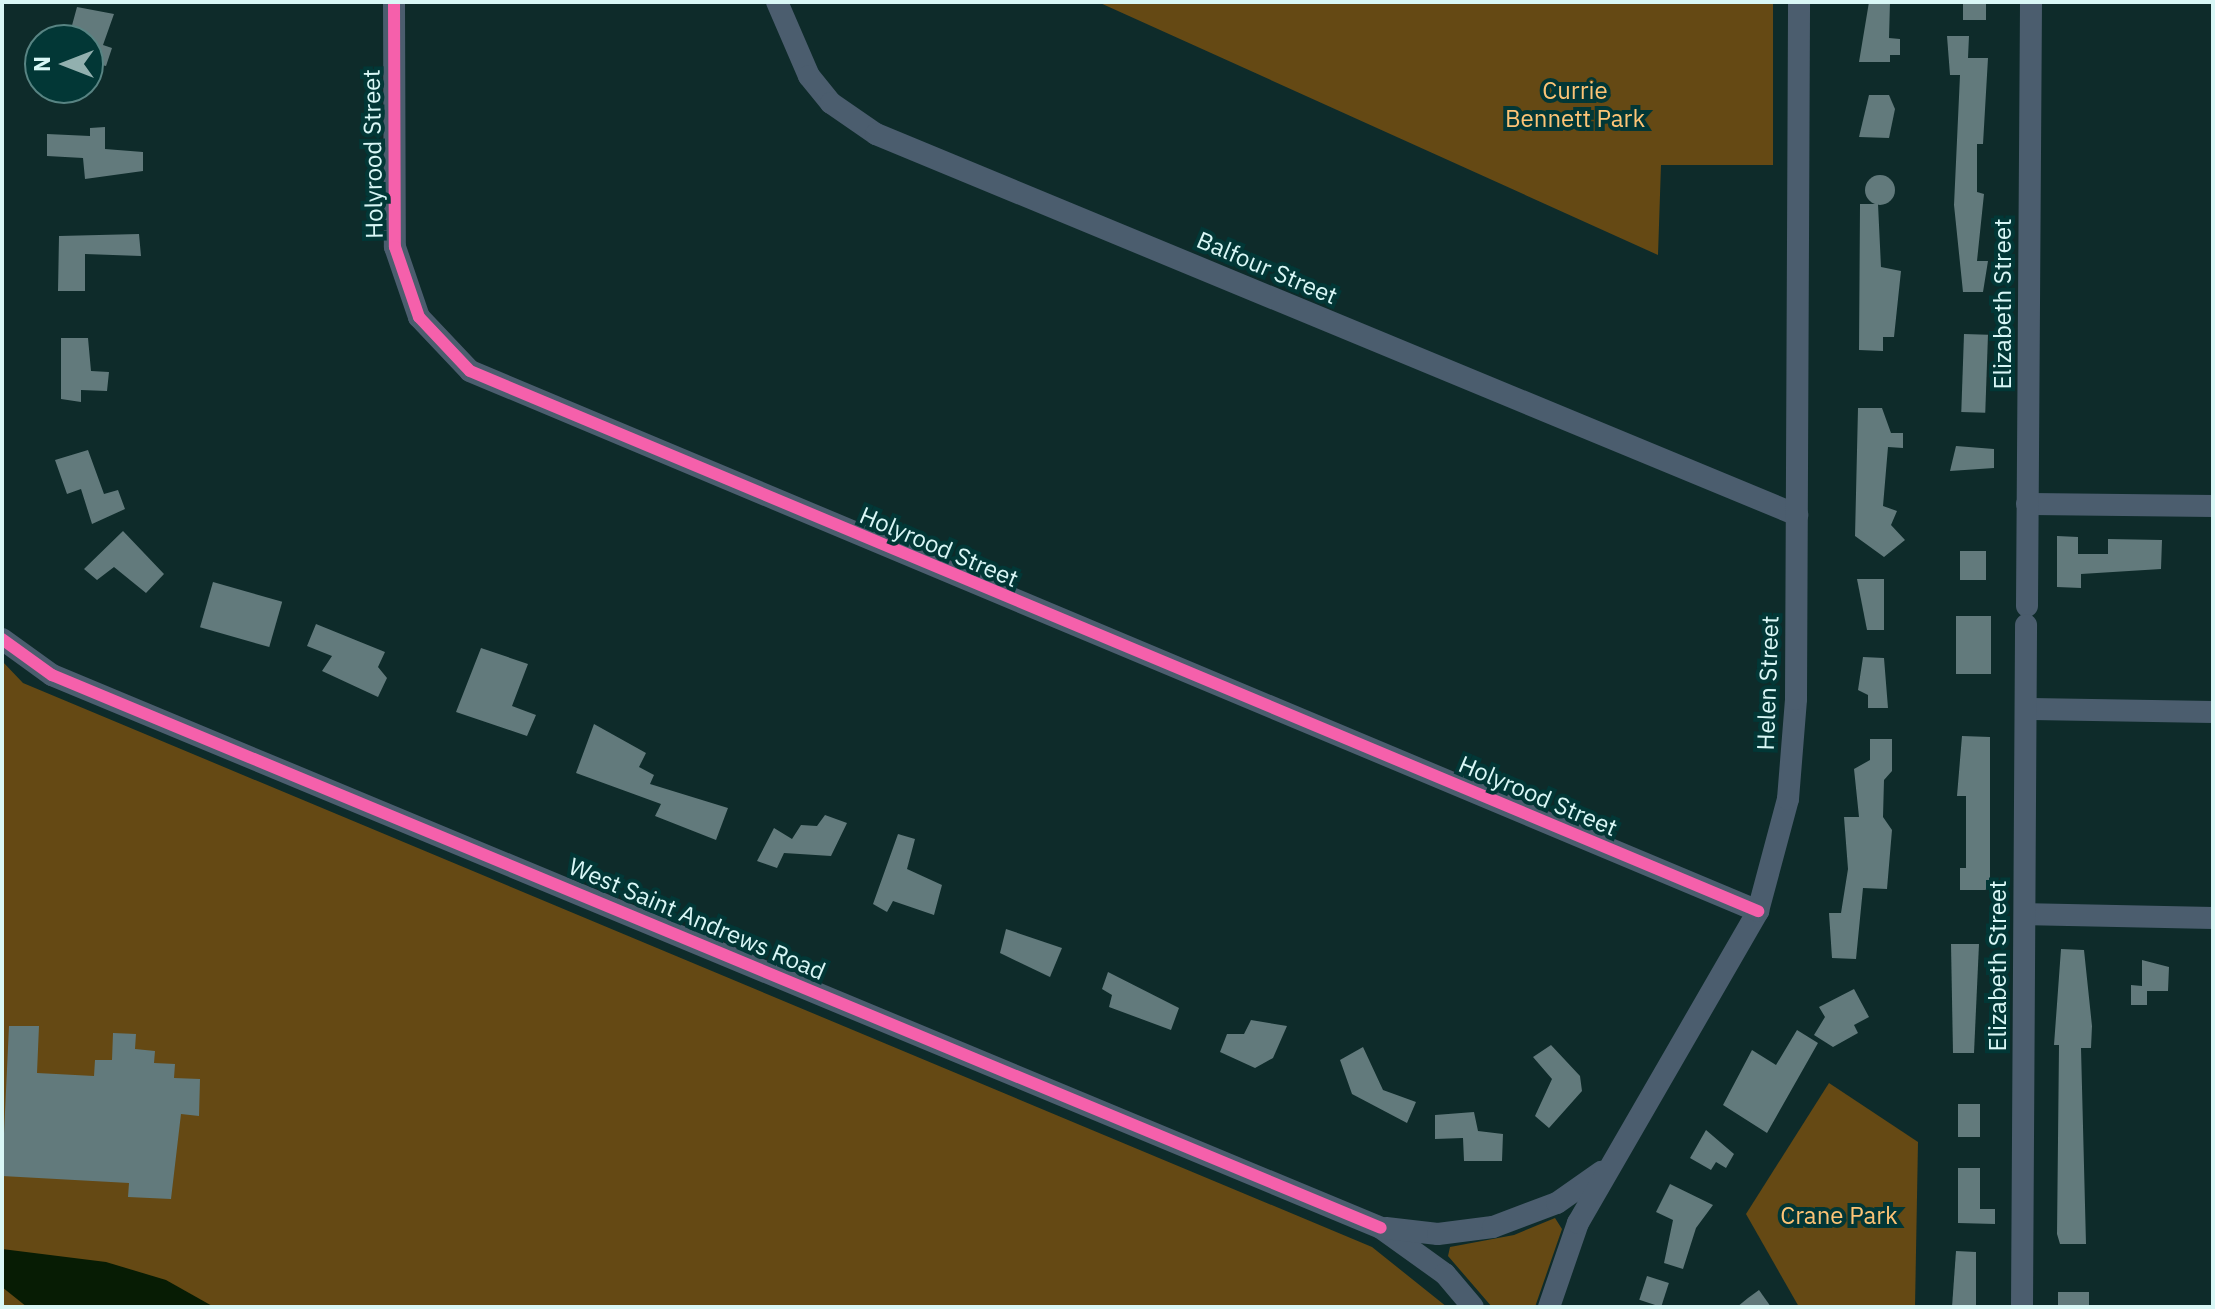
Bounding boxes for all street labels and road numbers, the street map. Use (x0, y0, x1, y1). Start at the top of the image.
street label: Holyrood Street (357, 69, 389, 239)
street label: Elizabeth Street (1989, 218, 2017, 390)
street label: Balfour Street (1192, 225, 1342, 311)
street label: Holyrood Street (855, 501, 1023, 593)
street label: Helen Street (1751, 615, 1785, 751)
street label: Holyrood Street (1454, 750, 1622, 842)
street label: West Saint Andrews Road (564, 852, 830, 986)
street label: Elizabeth Street (1984, 880, 2012, 1052)

